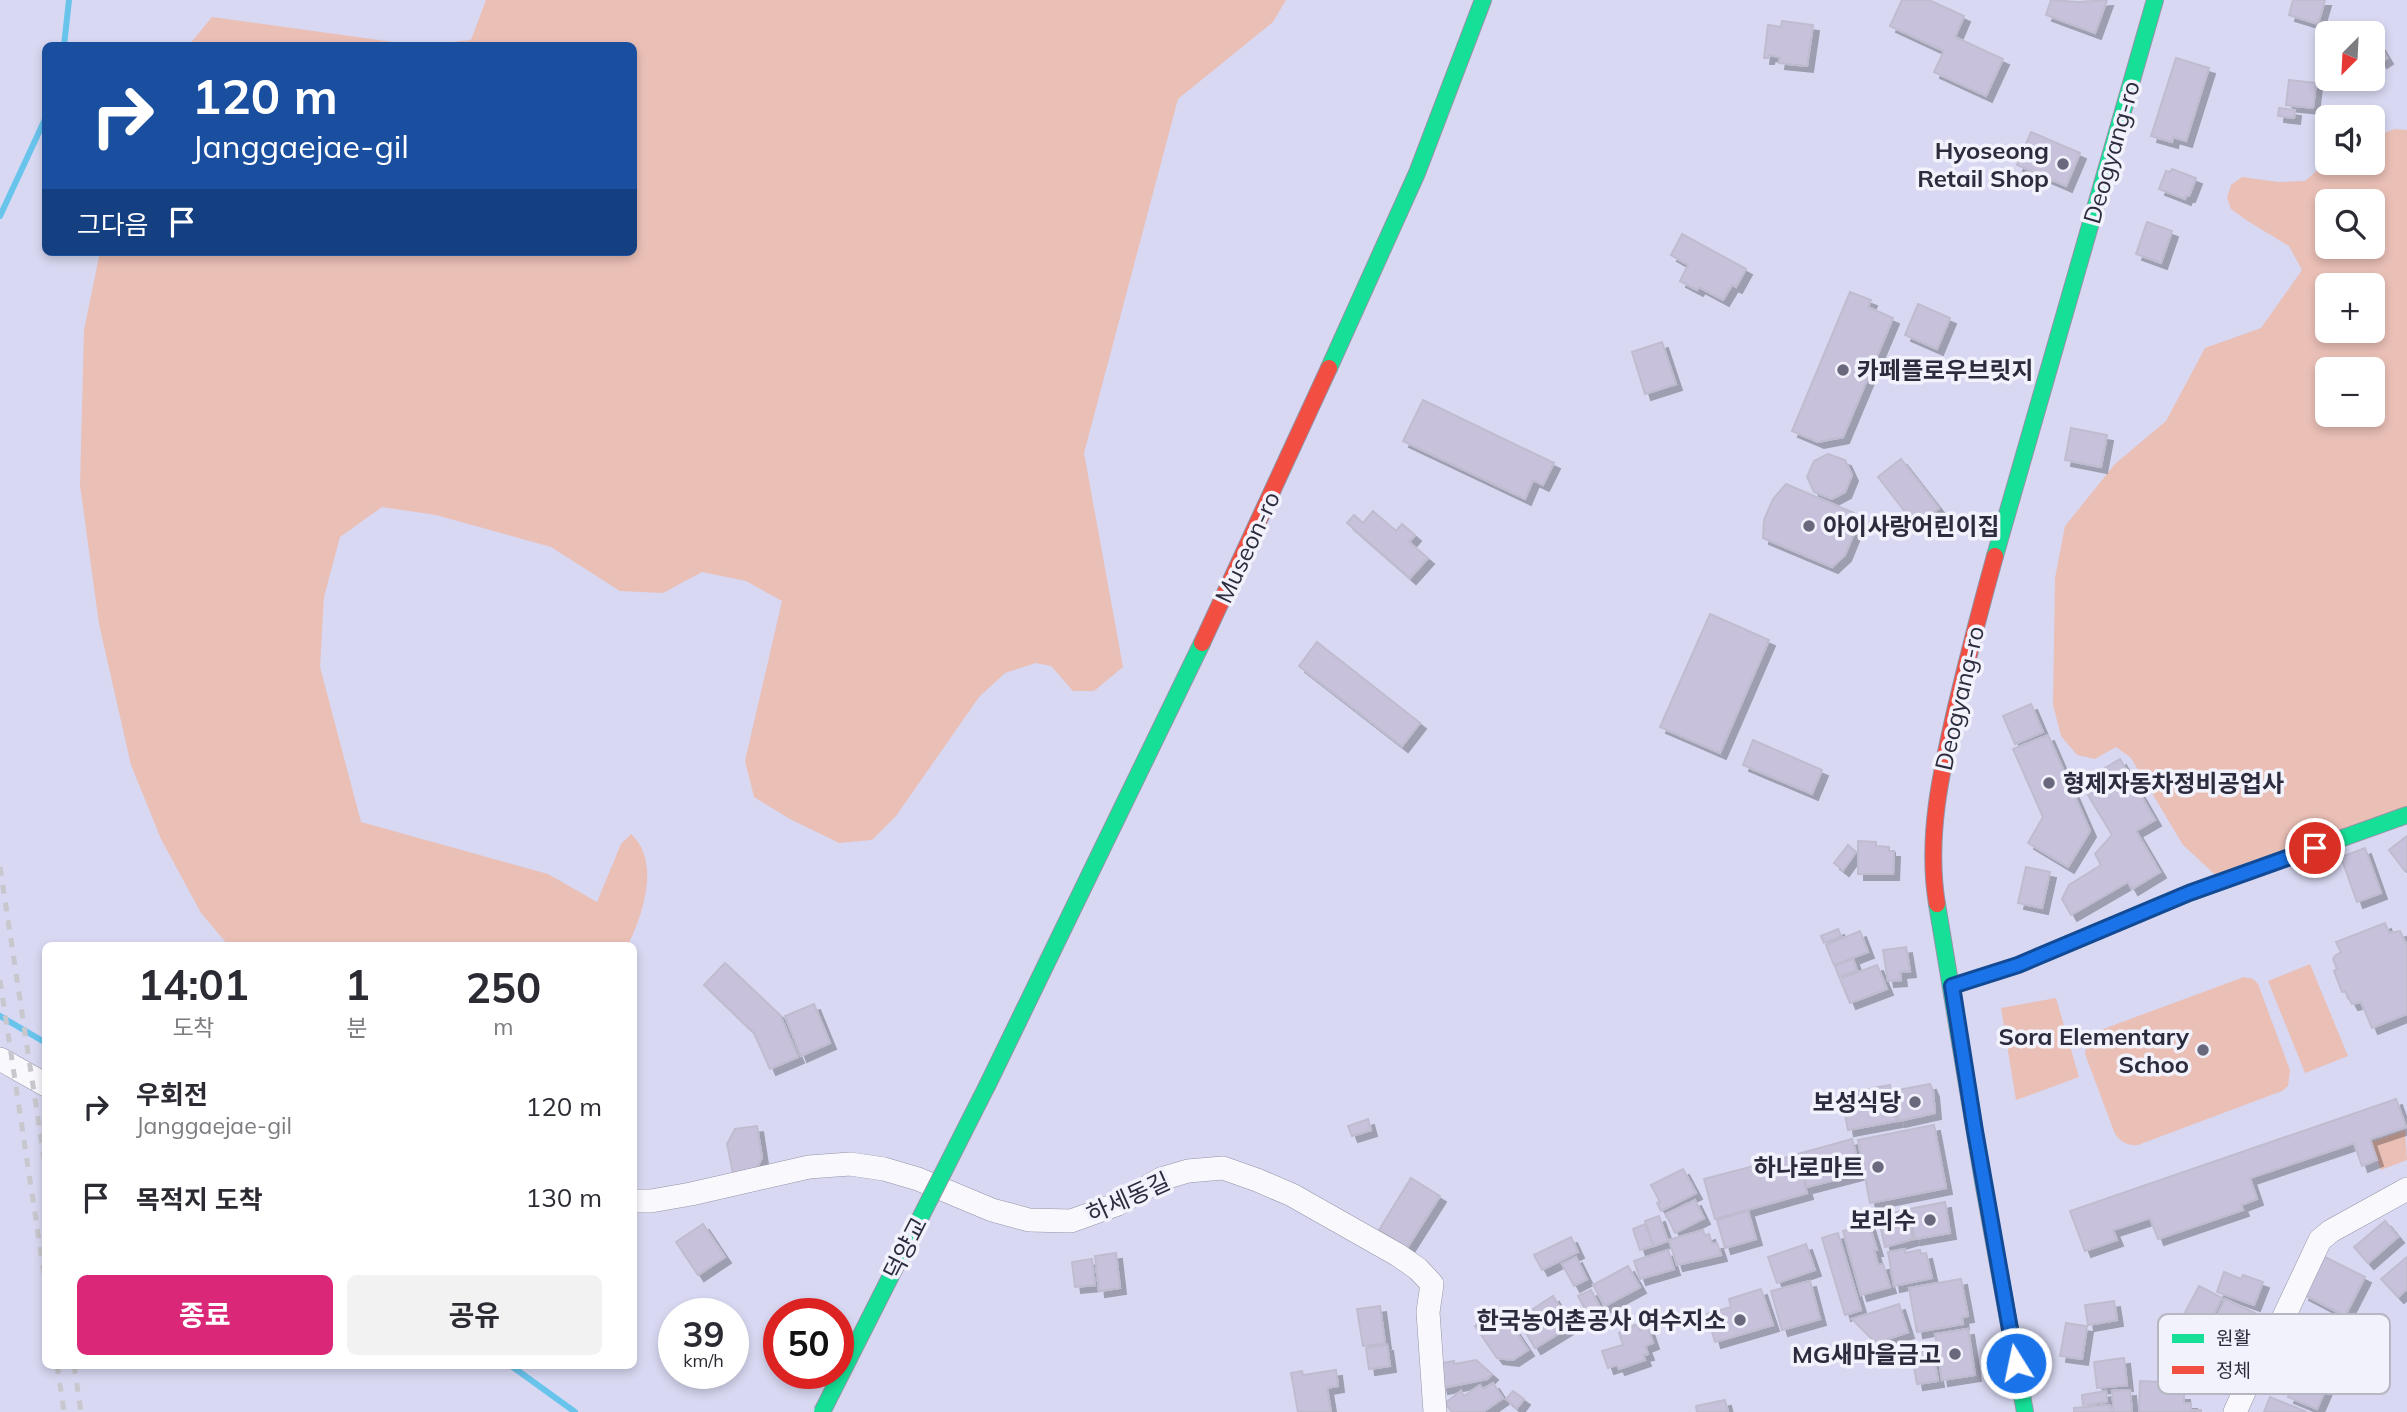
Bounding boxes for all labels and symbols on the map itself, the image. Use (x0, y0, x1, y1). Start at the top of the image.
north arrow (2315, 21, 2385, 91)
street label: Deogyang-ro (2076, 77, 2146, 227)
place label: Hyoseong Retail Shop (1917, 135, 2049, 193)
marker: Hyoseong Retail Shop (2055, 156, 2071, 172)
place label: 카페플로우브릿지 (1857, 355, 2034, 385)
marker: 카페플로우브릿지 (1835, 362, 1851, 378)
street label: Museon-ro (1208, 486, 1286, 608)
place label: 아이사랑어린이집 (1823, 511, 2000, 541)
marker: 아이사랑어린이집 (1801, 518, 1817, 534)
street label: Deogyang-ro (1928, 623, 1990, 773)
place label: 형제자동차정비공업사 (2063, 768, 2284, 798)
marker: 형제자동차정비공업사 (2041, 775, 2057, 791)
pin (2285, 818, 2345, 878)
place label: Sora Elementary Schoo (1998, 1021, 2190, 1079)
marker: Sora Elementary Schoo (2195, 1042, 2211, 1058)
place label: 보성식당 (1813, 1087, 1901, 1117)
marker: 보성식당 (1907, 1094, 1923, 1110)
place label: 하나로마트 (1754, 1152, 1864, 1182)
marker: 하나로마트 (1870, 1159, 1886, 1175)
street label: 하세동길 (1082, 1165, 1174, 1229)
place label: 보리수 (1850, 1205, 1916, 1235)
street label: 덕양교 (877, 1212, 933, 1284)
marker: 보리수 (1922, 1212, 1938, 1228)
speed limit sign: 50 (763, 1298, 854, 1389)
place label: 한국농어촌공사 여수지소 (1477, 1305, 1726, 1335)
marker: 한국농어촌공사 여수지소 (1732, 1312, 1748, 1328)
legend (2158, 1314, 2390, 1394)
position arrow (1979, 1326, 2053, 1400)
text: 원활 (2216, 1326, 2251, 1350)
place label: MG새마을금고 (1792, 1339, 1941, 1369)
marker: MG새마을금고 (1947, 1346, 1963, 1362)
text: 정체 (2216, 1358, 2251, 1382)

